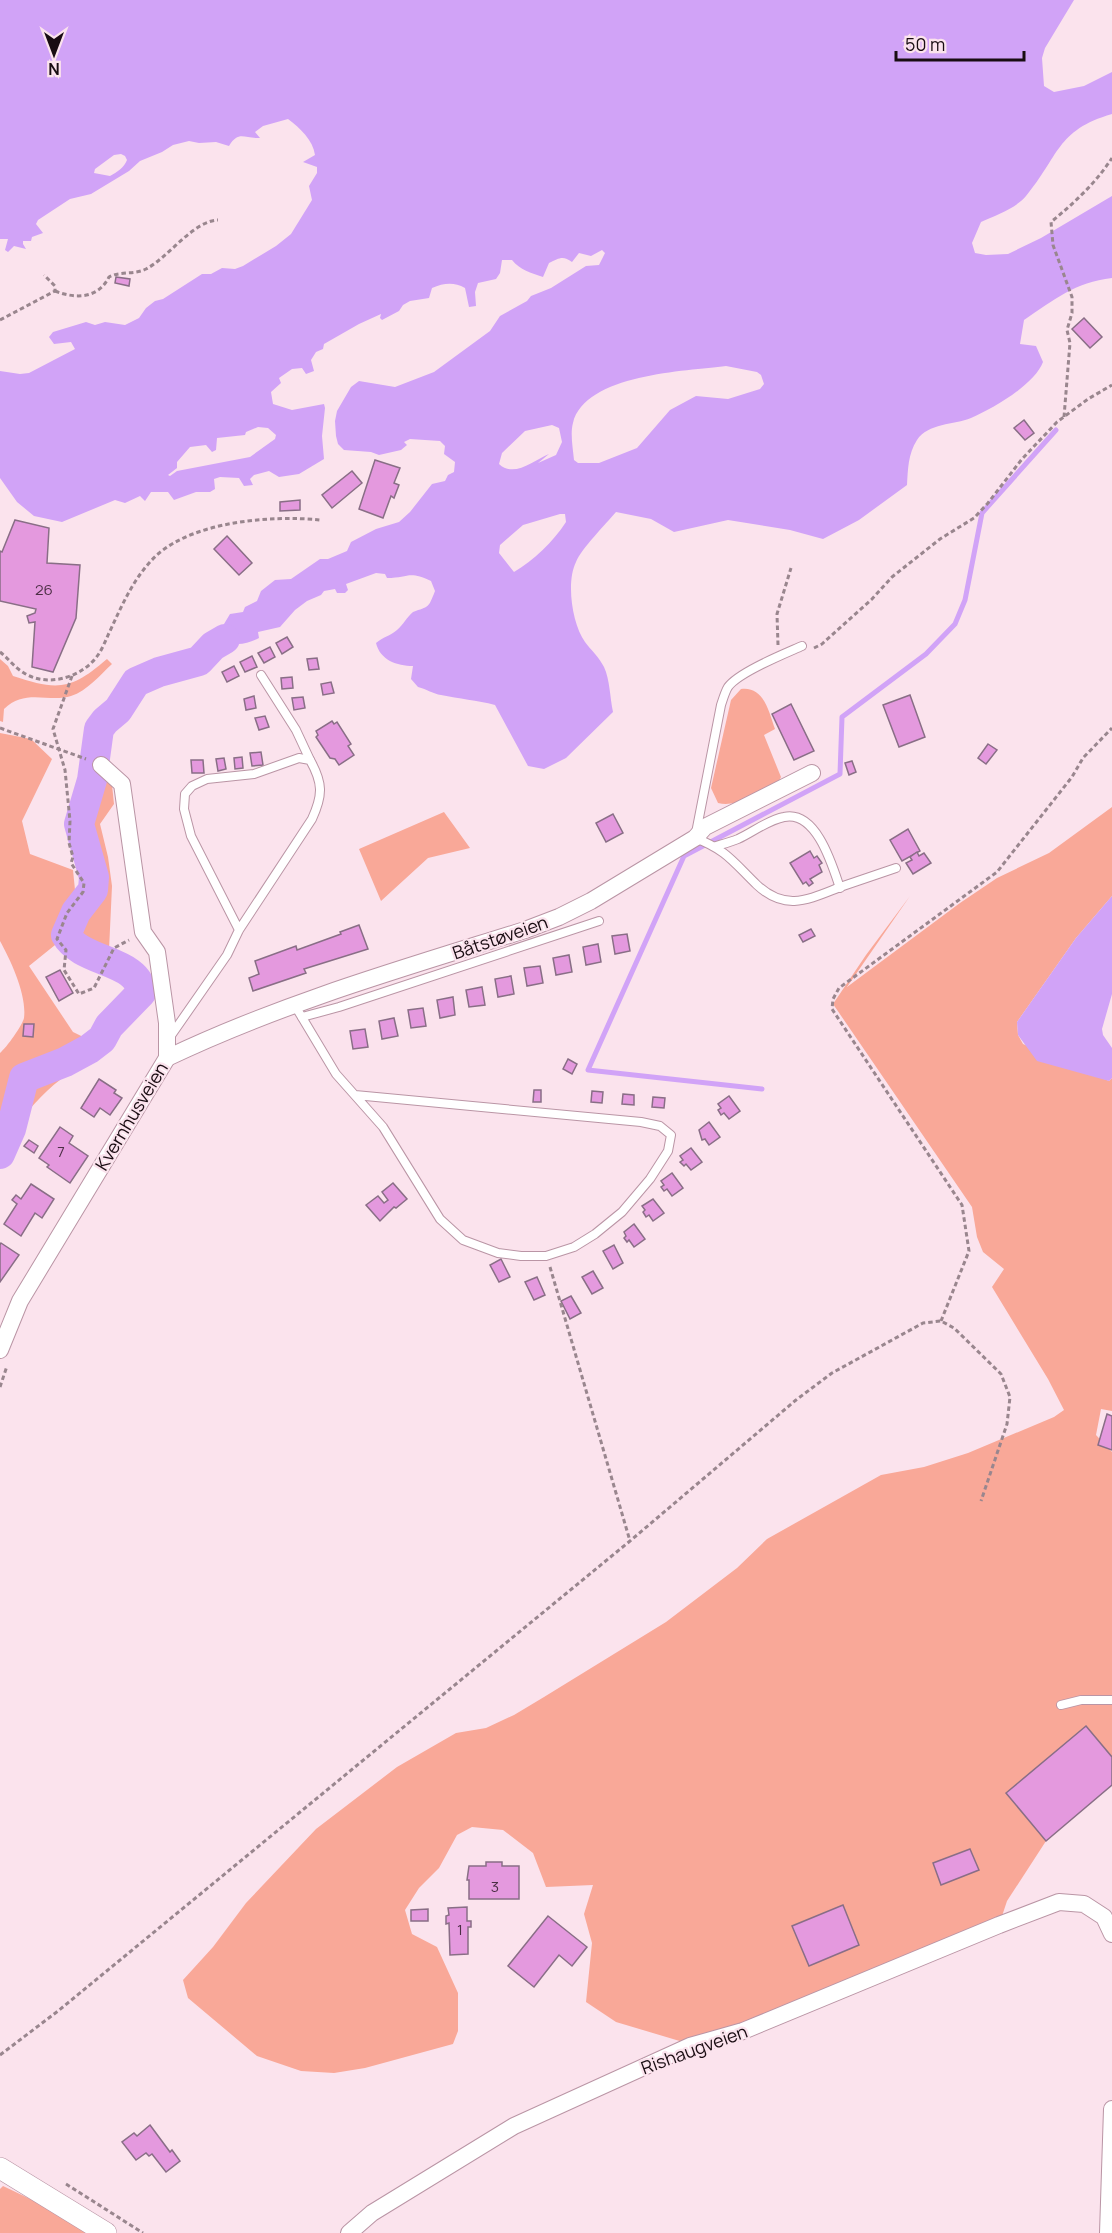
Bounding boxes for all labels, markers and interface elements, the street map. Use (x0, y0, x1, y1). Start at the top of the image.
north arrow (24, 24, 84, 84)
scale bar (896, 24, 1024, 62)
text: 50 m (905, 32, 945, 56)
text: N (48, 58, 60, 80)
house number: 26 (35, 579, 53, 600)
street label: Båtstøveien (449, 909, 551, 965)
street label: Kvernhusveien (89, 1057, 173, 1175)
house number: 7 (57, 1141, 65, 1162)
house number: 3 (491, 1876, 499, 1897)
house number: 1 (457, 1919, 463, 1940)
street label: Rishaugveien (638, 2019, 750, 2079)

